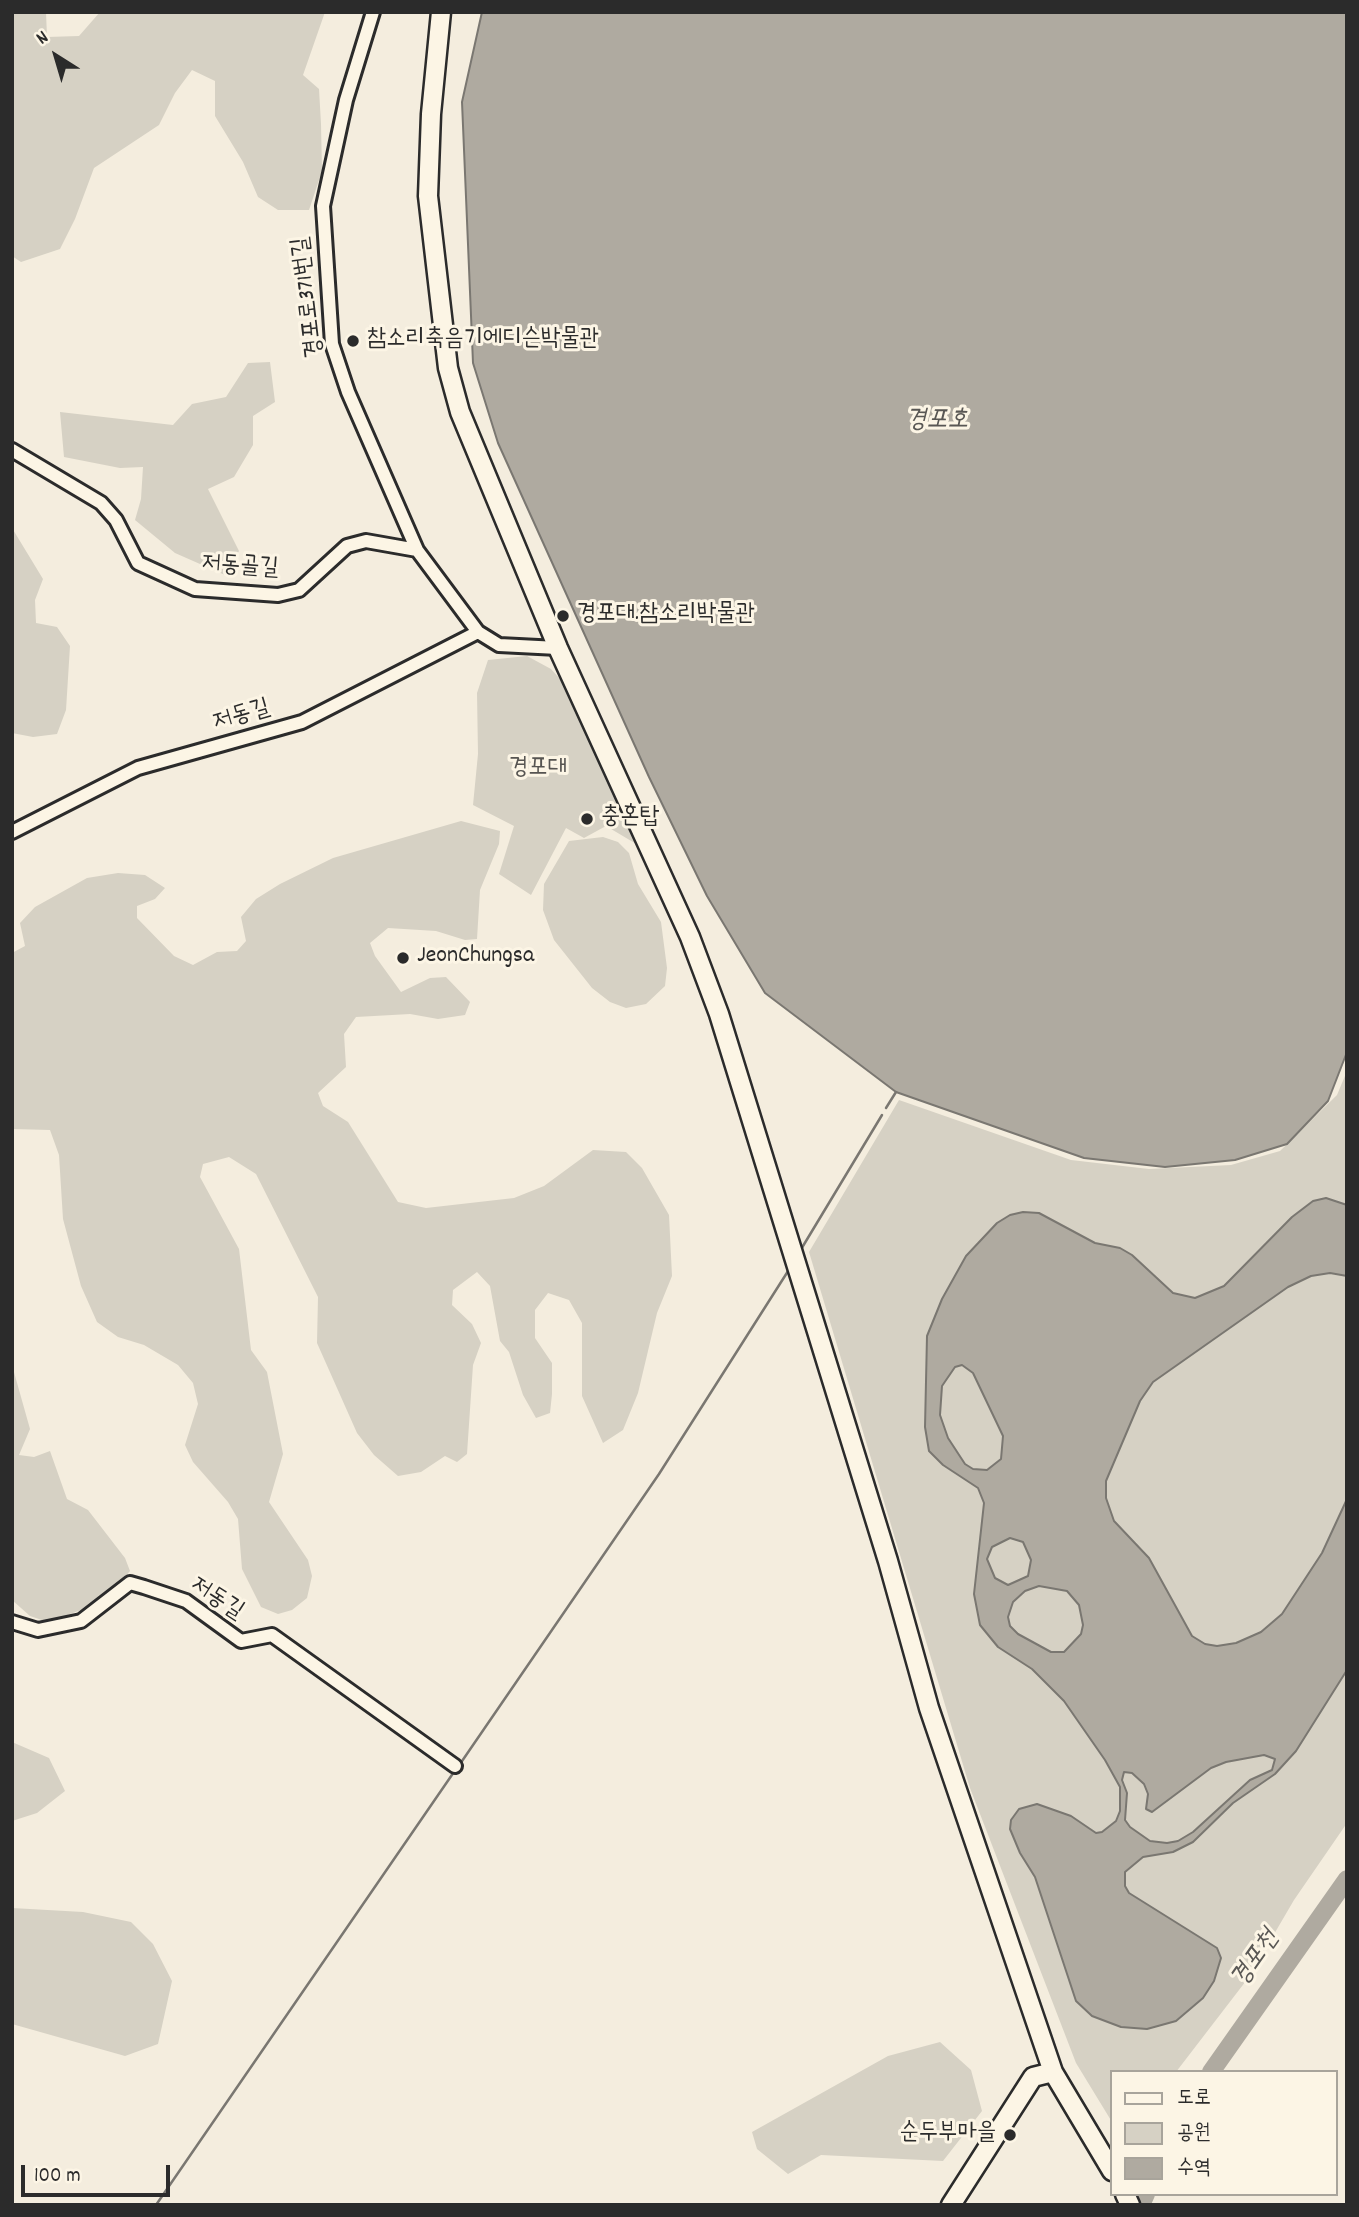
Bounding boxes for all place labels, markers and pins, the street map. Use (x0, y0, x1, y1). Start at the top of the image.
place label: 참소리축음기에디슨박물관 (367, 327, 599, 355)
marker: 참소리축음기에디슨박물관 (345, 333, 361, 349)
place label: 경포대.참소리박물관 (577, 602, 755, 630)
marker: 경포대.참소리박물관 (555, 608, 571, 624)
place label: 충혼탑 (601, 805, 659, 833)
marker: 충혼탑 (579, 811, 595, 827)
place label: JeonChungsa (417, 944, 534, 972)
marker: JeonChungsa (395, 950, 411, 966)
place label: 순두부마을 (899, 2121, 996, 2149)
marker: 순두부마을 (1002, 2127, 1018, 2143)

